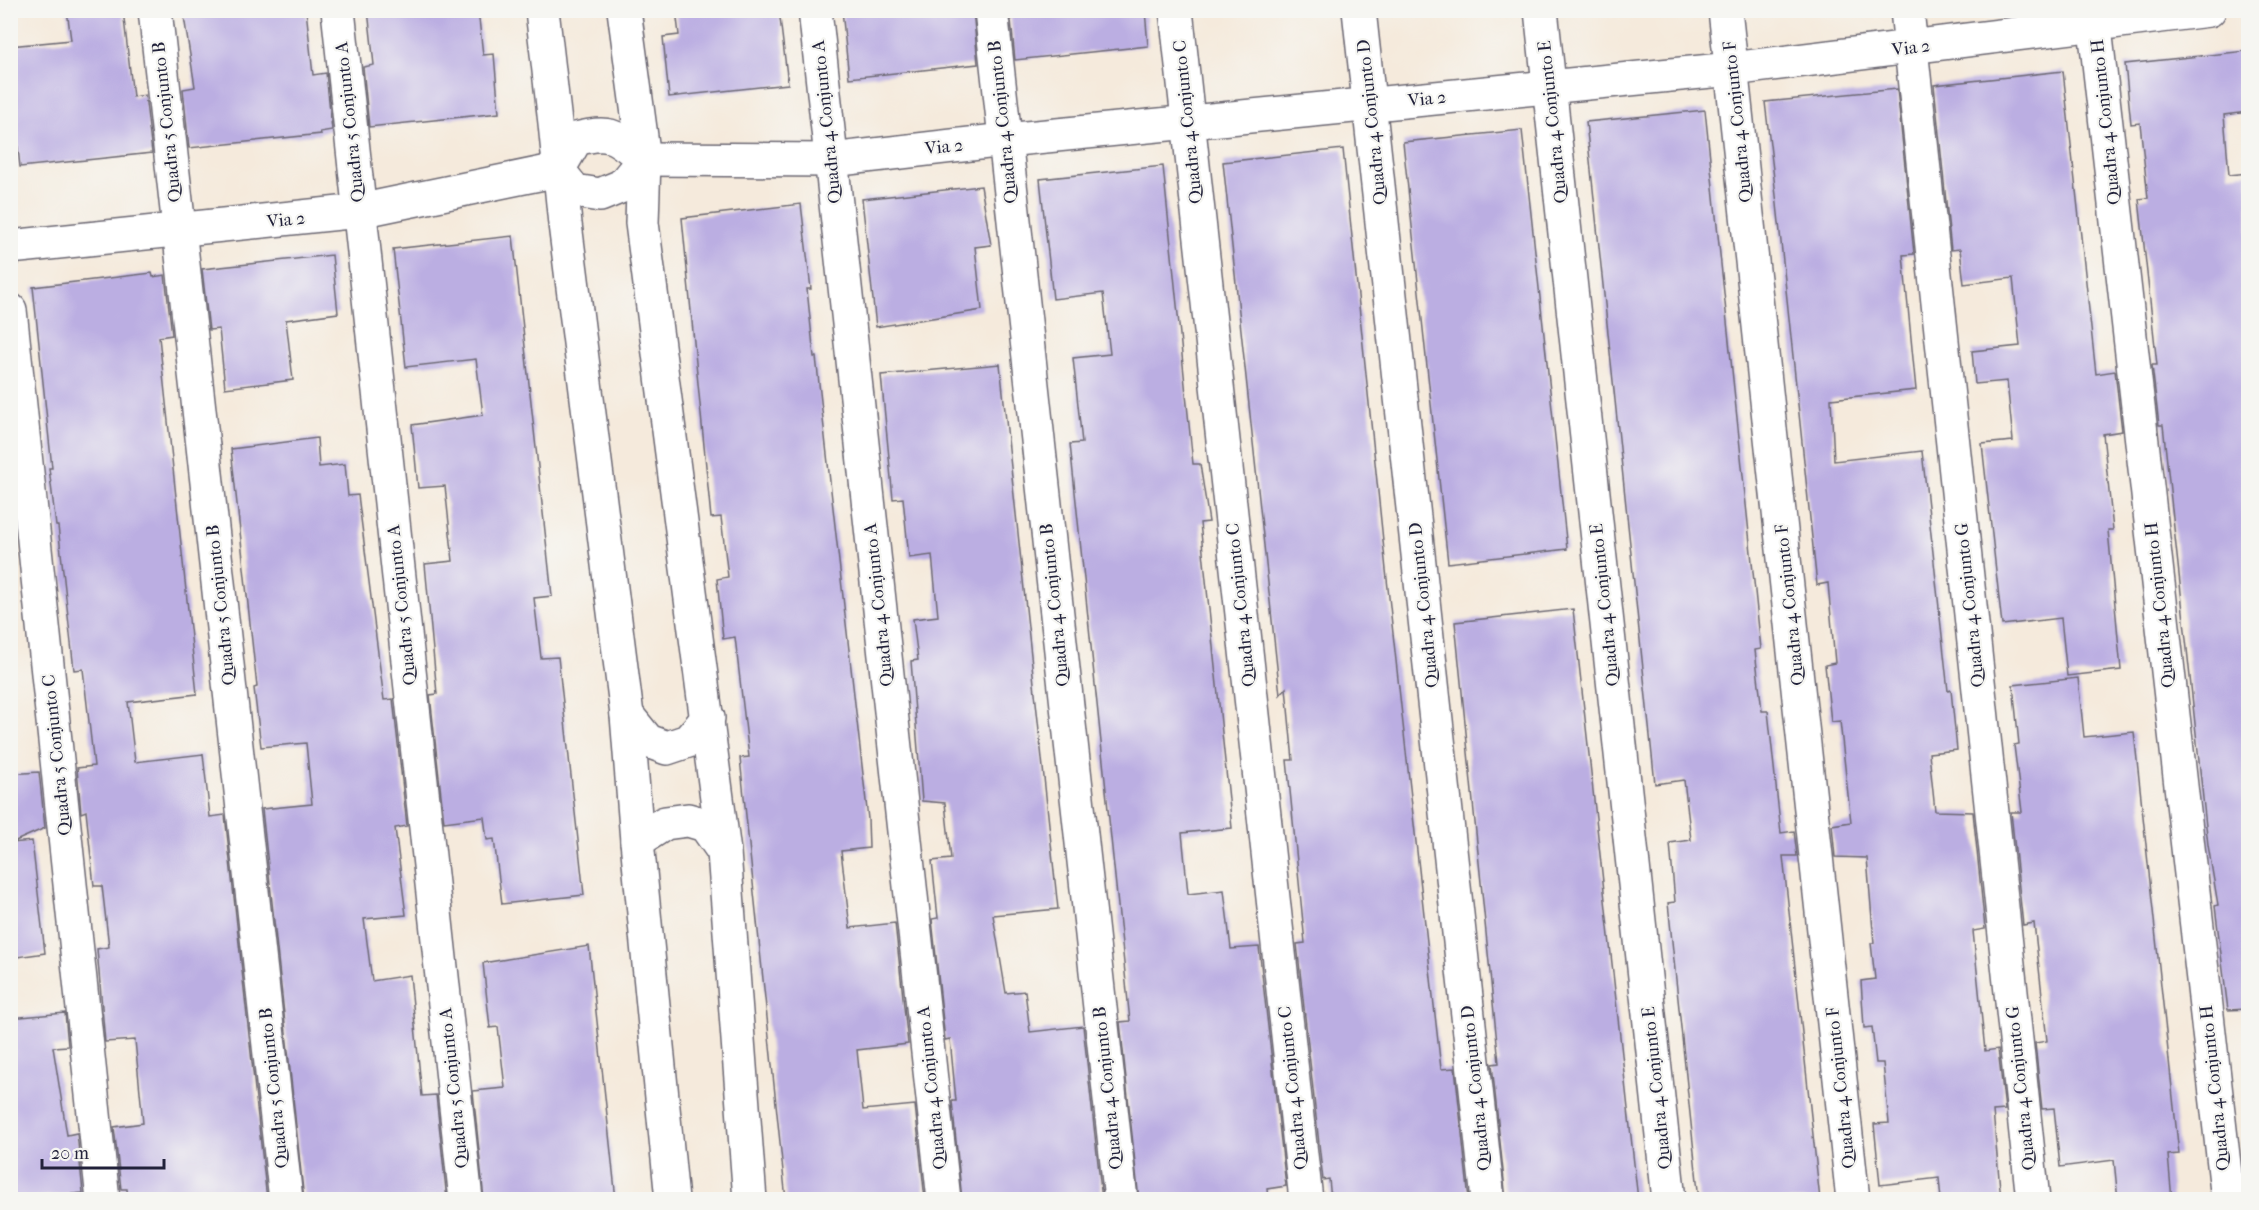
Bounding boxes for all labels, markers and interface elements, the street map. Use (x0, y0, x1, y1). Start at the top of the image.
street label: Via 2 (1890, 35, 1931, 61)
street label: Quadra 4 Conjunto D (1353, 38, 1391, 206)
street label: Quadra 4 Conjunto H (2087, 38, 2125, 206)
street label: Quadra 4 Conjunto A (808, 39, 846, 205)
street label: Quadra 4 Conjunto B (984, 39, 1022, 205)
street label: Quadra 4 Conjunto C (1169, 39, 1207, 205)
street label: Quadra 5 Conjunto A (331, 40, 369, 203)
street label: Quadra 4 Conjunto E (1534, 40, 1572, 204)
street label: Quadra 4 Conjunto F (1719, 40, 1757, 204)
street label: Quadra 5 Conjunto B (148, 41, 186, 203)
street label: Via 2 (1406, 87, 1447, 112)
street label: Via 2 (923, 135, 964, 160)
street label: Via 2 (265, 208, 306, 233)
street label: Quadra 4 Conjunto D (1405, 521, 1443, 689)
street label: Quadra 4 Conjunto G (1951, 521, 1989, 688)
street label: Quadra 4 Conjunto H (2141, 521, 2179, 689)
street label: Quadra 4 Conjunto A (860, 522, 898, 688)
street label: Quadra 4 Conjunto B (1036, 522, 1074, 688)
street label: Quadra 4 Conjunto C (1222, 522, 1260, 688)
street label: Quadra 5 Conjunto A (383, 523, 421, 686)
street label: Quadra 4 Conjunto E (1586, 523, 1624, 687)
street label: Quadra 4 Conjunto F (1771, 523, 1809, 687)
street label: Quadra 5 Conjunto B (202, 524, 240, 686)
street label: Quadra 5 Conjunto C (38, 673, 76, 837)
street label: Quadra 4 Conjunto D (1457, 1004, 1495, 1172)
street label: Quadra 4 Conjunto G (2002, 1004, 2040, 1171)
street label: Quadra 4 Conjunto H (2196, 1004, 2234, 1172)
street label: Quadra 4 Conjunto A (913, 1005, 951, 1171)
street label: Quadra 4 Conjunto B (1089, 1005, 1127, 1171)
street label: Quadra 4 Conjunto C (1274, 1005, 1312, 1171)
street label: Quadra 5 Conjunto A (435, 1006, 473, 1169)
street label: Quadra 4 Conjunto E (1638, 1006, 1676, 1170)
street label: Quadra 4 Conjunto F (1822, 1006, 1860, 1170)
street label: Quadra 5 Conjunto B (255, 1007, 293, 1169)
scale bar (42, 1132, 164, 1170)
text: 20 m (51, 1143, 89, 1164)

